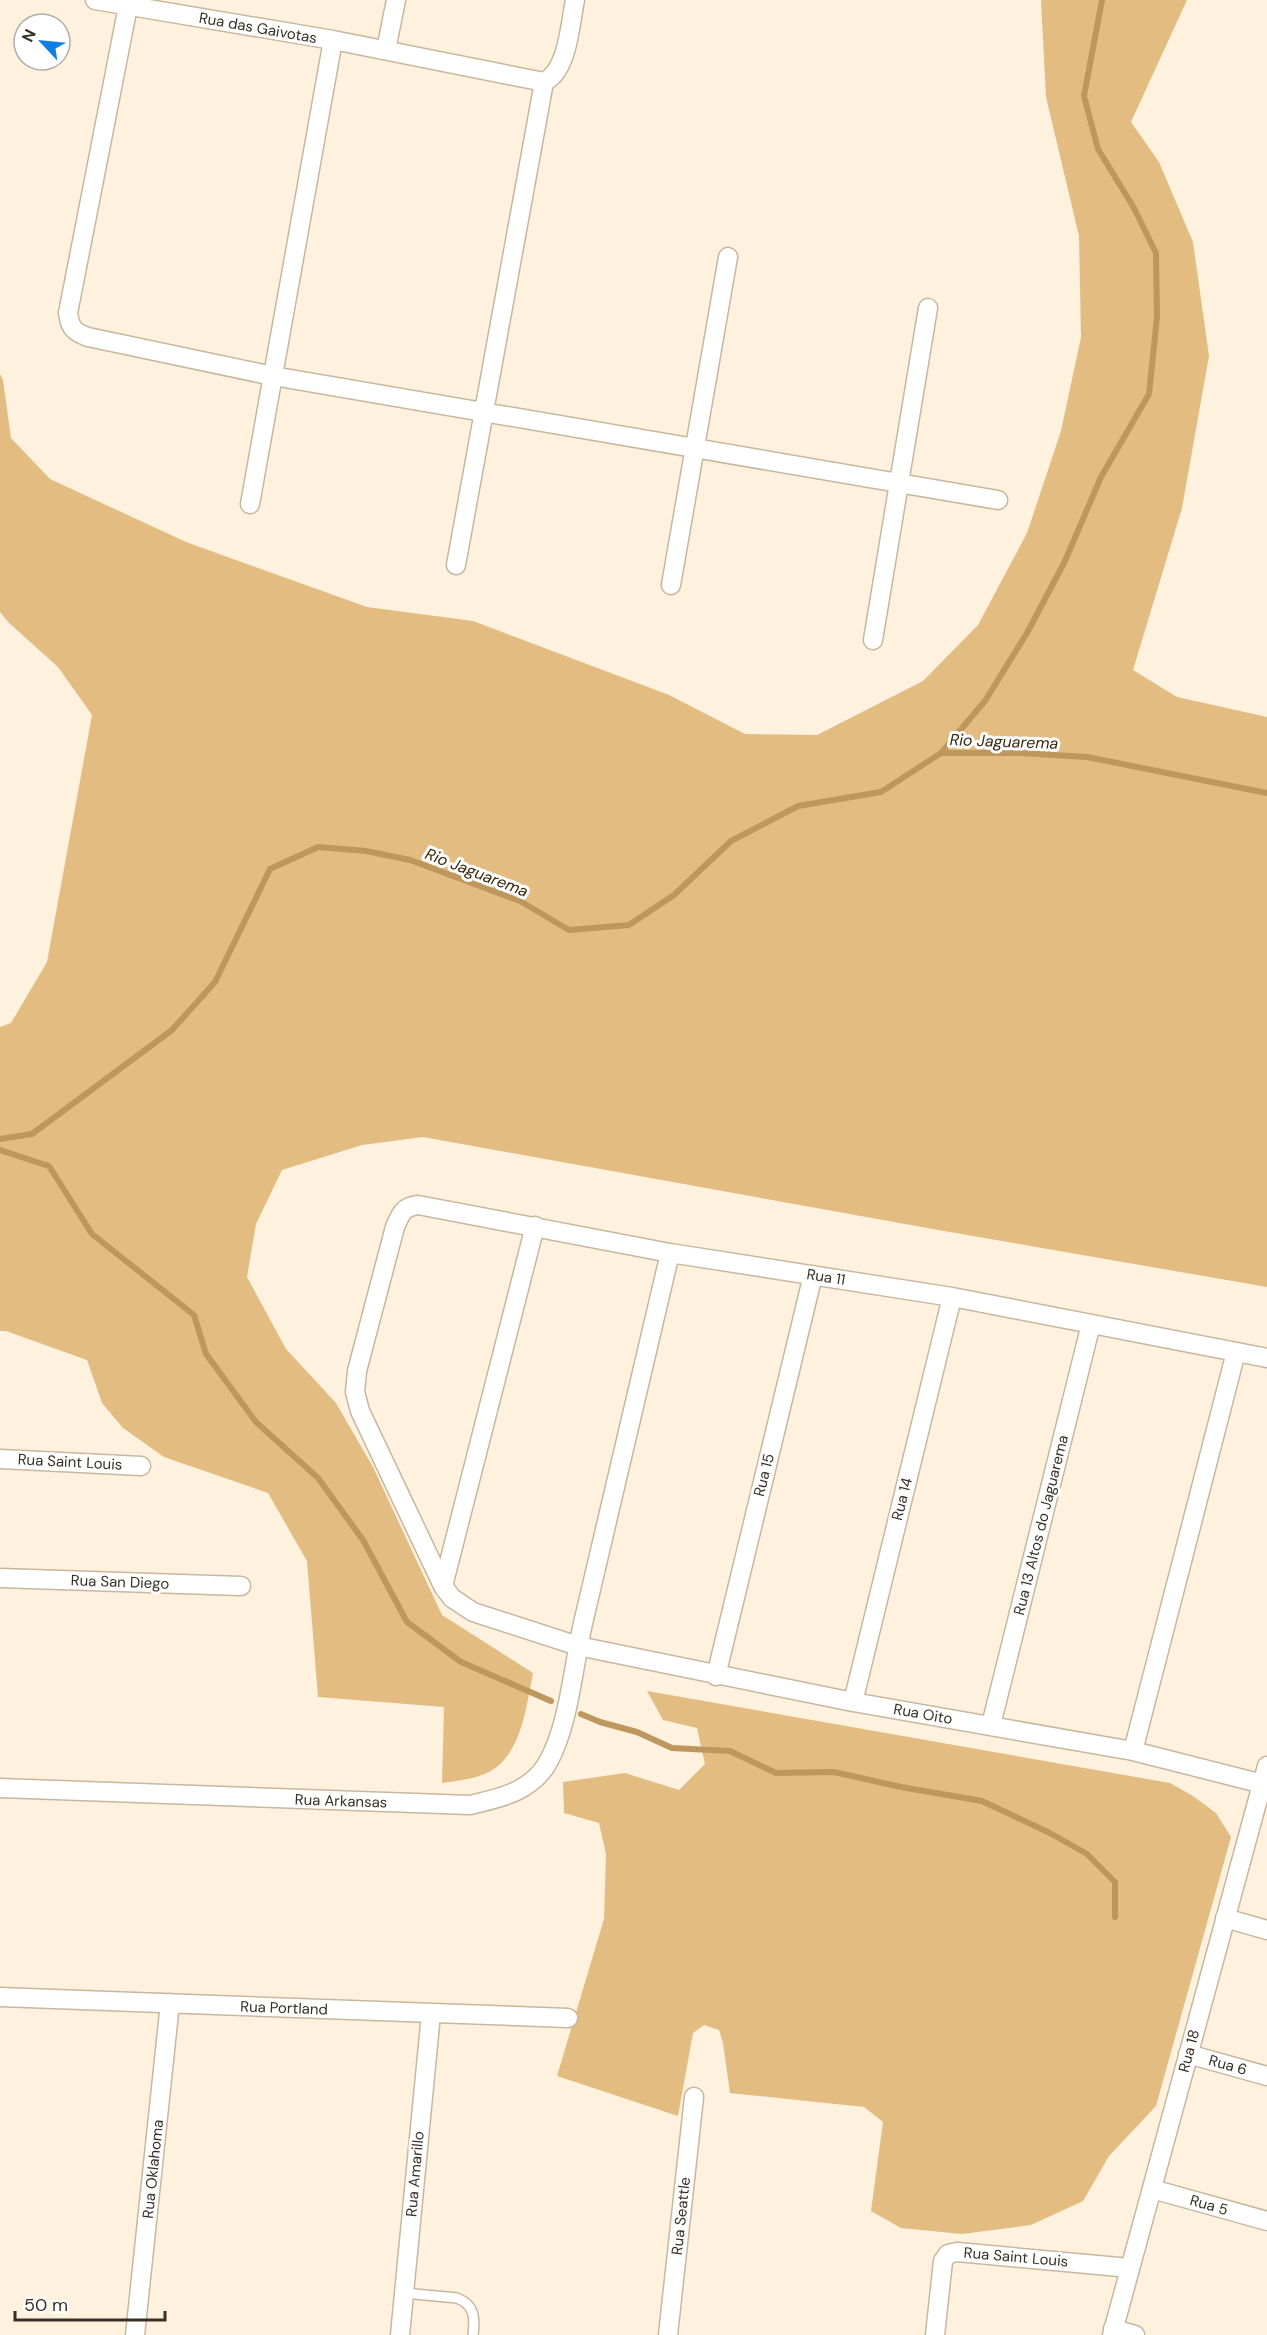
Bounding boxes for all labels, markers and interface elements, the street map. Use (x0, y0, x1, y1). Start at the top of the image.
street label: Rua das Gaivotas (197, 8, 319, 48)
north arrow (12, 12, 72, 72)
text: N (17, 26, 41, 45)
water label: Rio Jaguarema (949, 729, 1059, 754)
water label: Rio Jaguarema (422, 843, 532, 902)
street label: Rua 11 (805, 1264, 847, 1290)
street label: Rua 13 Altos do Jaguarema (1009, 1433, 1073, 1617)
street label: Rua Saint Louis (17, 1449, 123, 1475)
street label: Rua 15 (749, 1451, 779, 1499)
street label: Rua 14 (887, 1475, 917, 1523)
street label: Rua San Diego (70, 1570, 170, 1594)
street label: Rua Oito (892, 1699, 954, 1729)
street label: Rua Arkansas (294, 1789, 388, 1813)
street label: Rua Portland (240, 1996, 328, 2020)
street label: Rua 18 (1174, 2027, 1204, 2075)
street label: Rua 6 (1206, 2050, 1250, 2080)
street label: Rua Oklahoma (138, 2119, 168, 2219)
street label: Rua Amarillo (401, 2130, 429, 2218)
street label: Rua Seattle (667, 2176, 695, 2256)
street label: Rua 5 (1188, 2190, 1230, 2220)
street label: Rua Saint Louis (963, 2242, 1069, 2272)
scale bar (15, 2284, 165, 2322)
text: 50 m (24, 2293, 68, 2317)

